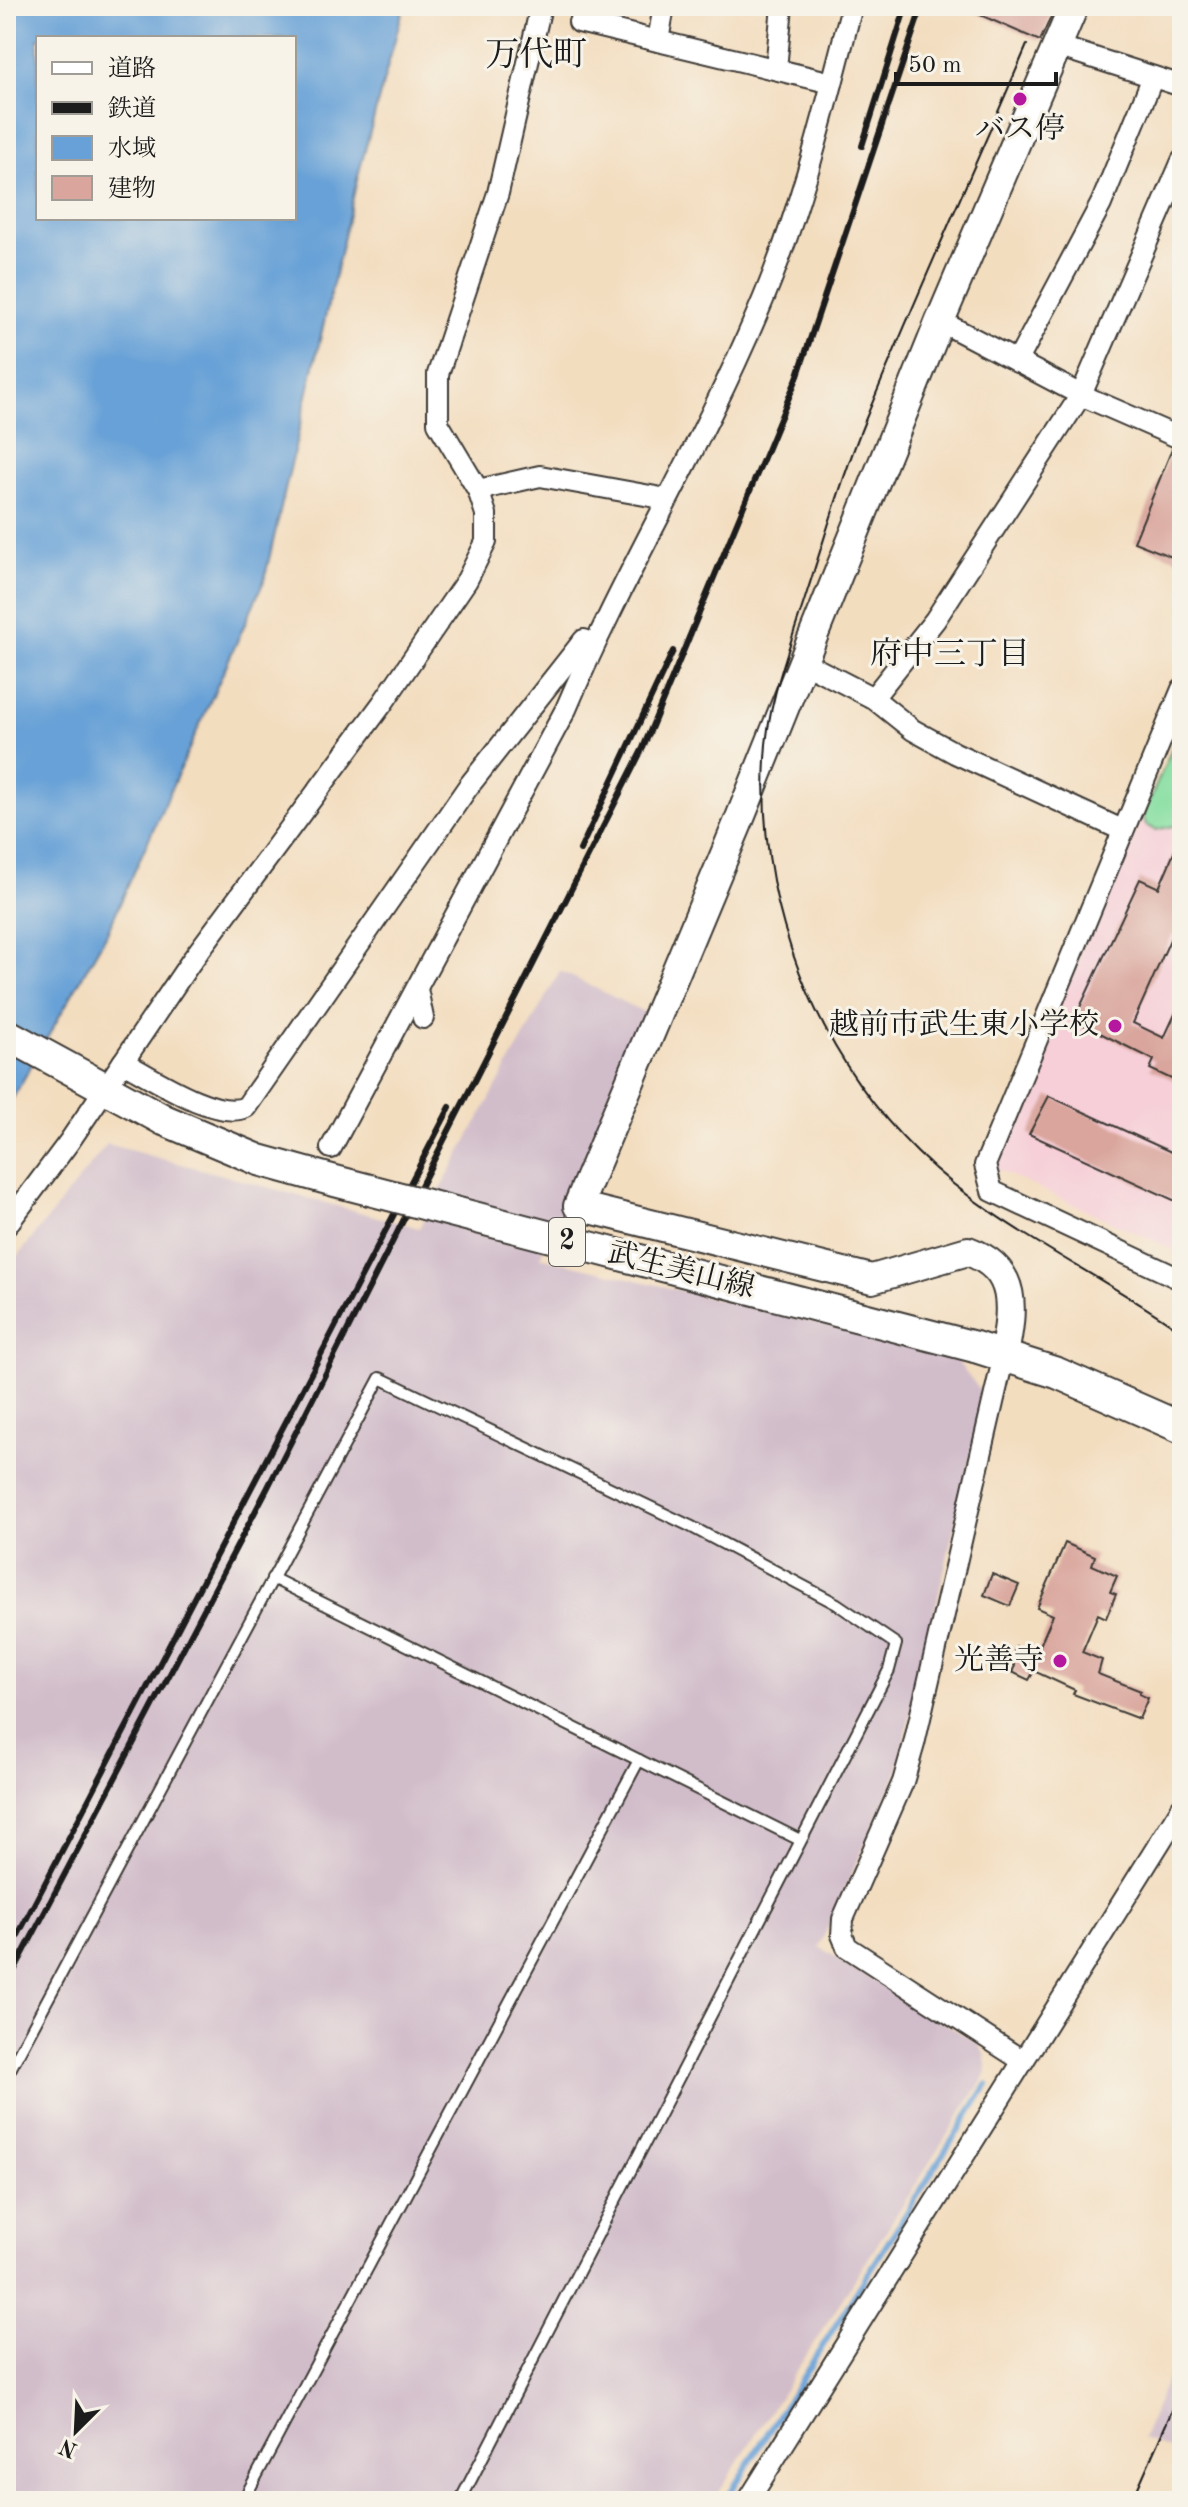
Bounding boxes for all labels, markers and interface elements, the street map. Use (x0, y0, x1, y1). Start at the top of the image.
legend (36, 36, 296, 220)
district label: 万代町 (485, 36, 587, 73)
scale bar (896, 36, 1056, 86)
text: 50 m (908, 54, 962, 78)
text: 道路 (108, 55, 156, 82)
marker: バス停 (1011, 90, 1029, 108)
text: 鉄道 (108, 95, 156, 122)
place label: バス停 (975, 112, 1065, 145)
text: 水域 (108, 135, 156, 162)
text: 建物 (108, 175, 156, 202)
district label: 府中三丁目 (870, 637, 1030, 672)
place label: 越前市武生東小学校 (829, 1008, 1099, 1041)
marker: 越前市武生東小学校 (1106, 1017, 1124, 1035)
road number: 2 (549, 1218, 585, 1266)
street label: 武生美山線 (605, 1235, 758, 1304)
place label: 光善寺 (954, 1643, 1044, 1676)
marker: 光善寺 (1051, 1652, 1069, 1670)
north arrow (36, 2391, 116, 2471)
text: N (56, 2434, 81, 2461)

